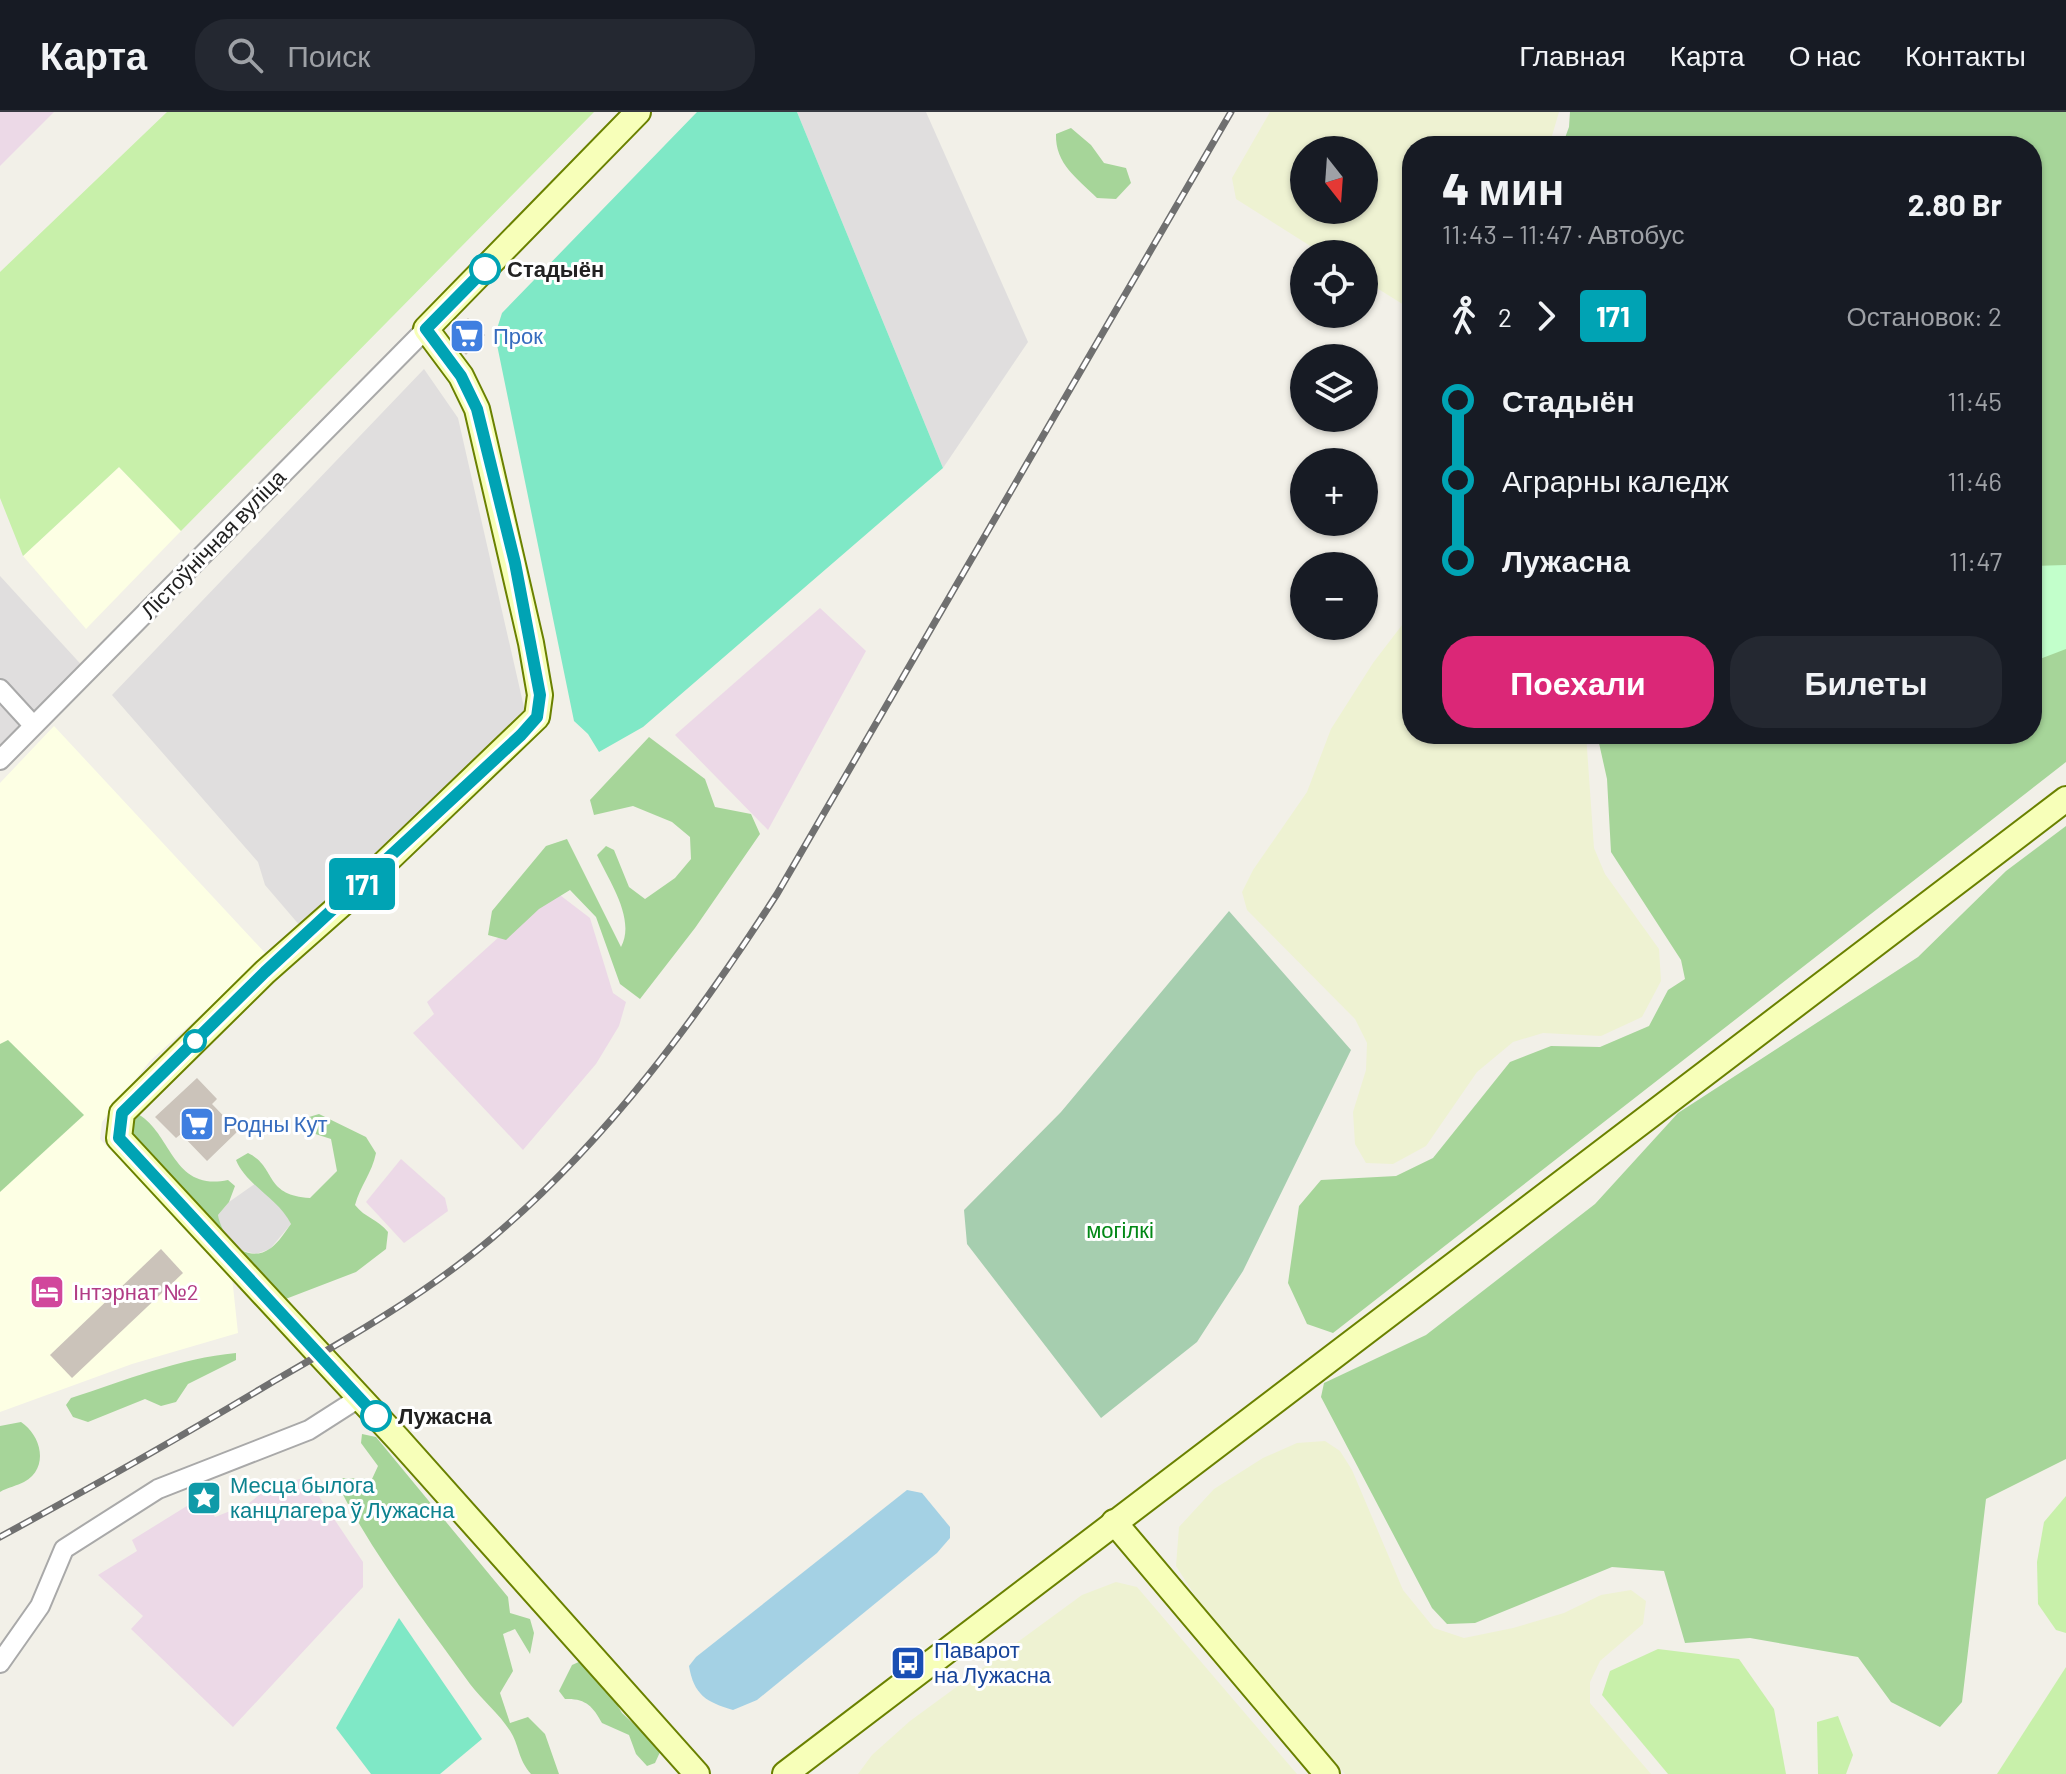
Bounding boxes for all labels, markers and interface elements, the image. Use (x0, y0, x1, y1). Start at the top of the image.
search box (195, 19, 755, 91)
text: Карта (40, 32, 147, 78)
icon: search (223, 33, 267, 77)
text: Поиск (287, 37, 370, 73)
text: Главная (1519, 38, 1626, 72)
text: Карта (1670, 38, 1745, 72)
text: О нас (1789, 38, 1861, 72)
text: Контакты (1905, 38, 2026, 72)
north arrow (1290, 136, 1378, 224)
map controls (1290, 136, 1378, 640)
text: 4 мин (1442, 161, 1564, 214)
text: 2.80 Br (1908, 186, 2002, 222)
text: 11:43 – 11:47 · Автобус (1442, 218, 1684, 249)
button: locate (1290, 240, 1378, 328)
marker: Стадыён (470, 254, 500, 284)
place label: Стадыён (507, 255, 604, 282)
icon: walk (1442, 294, 1486, 338)
icon: forward (1524, 294, 1568, 338)
text: 171 (1596, 299, 1630, 333)
text: Остановок: 2 (1847, 300, 2002, 331)
text: 2 (1498, 301, 1512, 332)
supermarket icon: Прок (448, 317, 486, 355)
place label: Прок (493, 322, 543, 349)
button: layers (1290, 344, 1378, 432)
text: Стадыён (1502, 382, 1635, 418)
text: 11:45 (1947, 385, 2002, 416)
button: + (1290, 448, 1378, 536)
text: Аграрны каледж (1502, 462, 1729, 498)
street label: Лістоўнічная вуліца (135, 463, 291, 624)
text: 11:46 (1947, 465, 2002, 496)
text: Лужасна (1502, 542, 1630, 578)
text: 11:47 (1949, 545, 2002, 576)
button: − (1290, 552, 1378, 640)
button: Поехали (1442, 636, 1714, 728)
button: Билеты (1730, 636, 2002, 728)
line badge: 171 (316, 858, 408, 910)
text: 171 (345, 867, 379, 901)
unlabelled marker (184, 1030, 206, 1052)
supermarket icon: Родны Кут (178, 1105, 216, 1143)
place label: Родны Кут (223, 1110, 328, 1137)
park label: могілкі (1086, 1216, 1154, 1242)
hotel icon: Інтэрнат №2 (28, 1273, 66, 1311)
place label: Інтэрнат №2 (73, 1278, 199, 1305)
marker: Лужасна (361, 1401, 391, 1431)
place label: Лужасна (398, 1402, 493, 1429)
place label: Месца былога канцлагера ў Лужасна (230, 1471, 455, 1523)
place icon: Месца былога канцлагера ў Лужасна (185, 1479, 223, 1517)
place label: Паварот на Лужасна (934, 1636, 1052, 1688)
bus stop icon: Паварот на Лужасна (889, 1644, 927, 1682)

